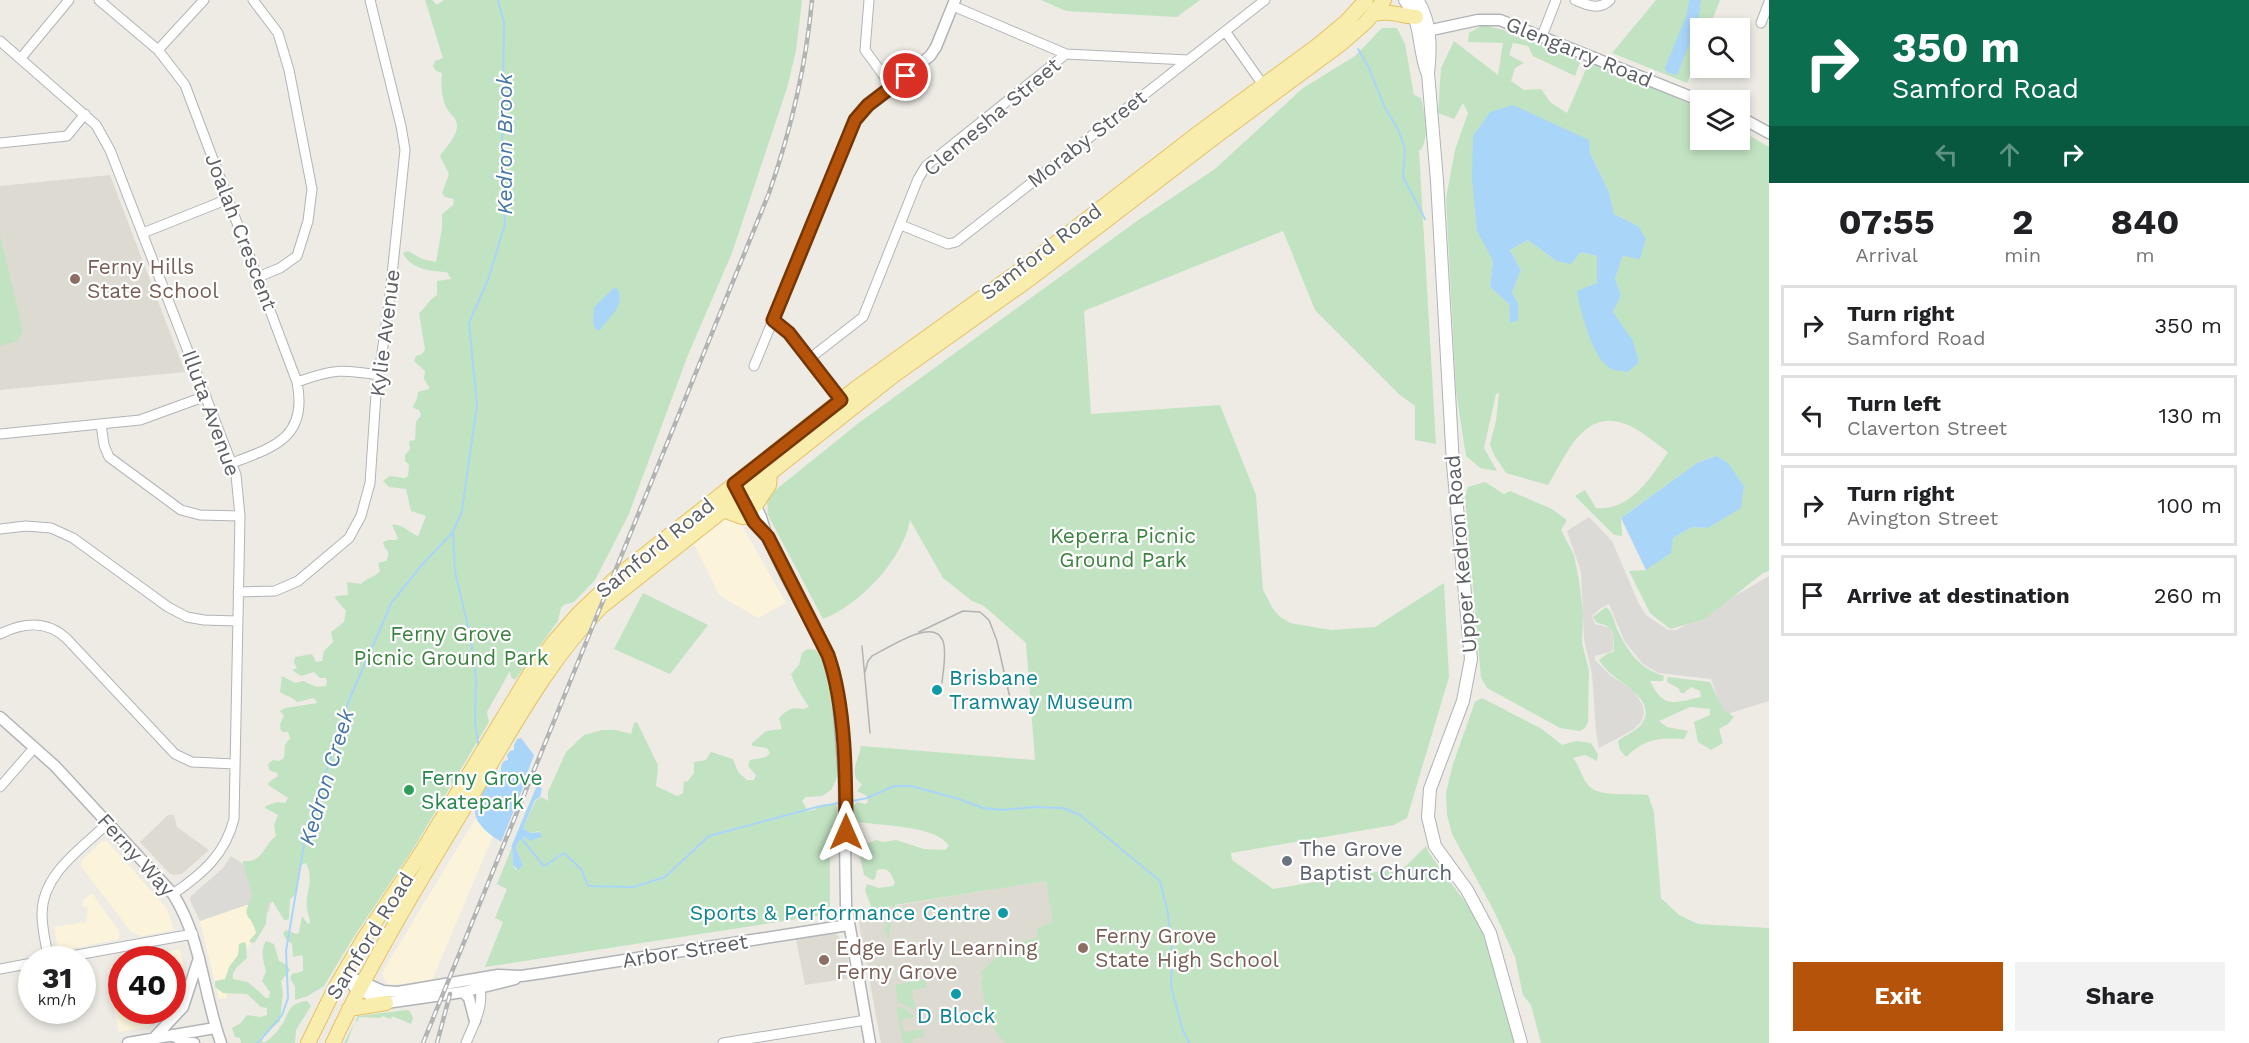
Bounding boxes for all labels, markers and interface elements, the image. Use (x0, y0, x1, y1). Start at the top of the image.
street label: Glengarry Road (1502, 11, 1656, 92)
map controls (1690, 18, 1750, 150)
button: search (1690, 18, 1750, 78)
text: 350 m (1892, 23, 2020, 72)
icon: right (1793, 24, 1871, 102)
pin (880, 50, 931, 101)
street label: Clemesha Street (918, 52, 1065, 181)
icon: arrive (889, 59, 922, 92)
water label: Kedron Brook (492, 72, 517, 215)
text: Samford Road (1892, 73, 2079, 105)
street label: Moraby Street (1022, 84, 1151, 193)
button: layers (1690, 90, 1750, 150)
icon: left (1930, 138, 1963, 171)
icon: ahead (1993, 138, 2026, 171)
icon: right (2056, 138, 2089, 171)
street label: Joalah Crescent (200, 150, 283, 314)
street label: Samford Road (975, 198, 1106, 305)
text: 07:55 (1838, 201, 1935, 243)
text: 2 (2012, 201, 2033, 243)
text: 840 (2111, 201, 2180, 243)
text: Arrival (1855, 243, 1918, 267)
text: min (2004, 243, 2041, 267)
text: m (2135, 243, 2155, 267)
place label: Ferny Hills State School (87, 254, 219, 303)
street label: Kylie Avenue (364, 268, 405, 398)
marker: Ferny Hills State School (68, 272, 82, 286)
text: Turn right (1847, 301, 1954, 326)
icon: right (1796, 309, 1829, 342)
text: 350 m (2154, 313, 2222, 338)
text: Samford Road (1847, 326, 1985, 350)
street label: Illuta Avenue (177, 346, 246, 479)
text: Turn left (1847, 391, 1941, 416)
icon: left (1796, 399, 1829, 432)
text: 130 m (2158, 403, 2222, 428)
text: Claverton Street (1847, 416, 2007, 440)
street label: Upper Kedron Road (1439, 454, 1482, 654)
text: Turn right (1847, 481, 1954, 506)
icon: right (1796, 489, 1829, 522)
street label: Samford Road (590, 492, 719, 603)
text: 100 m (2158, 493, 2222, 518)
text: Avington Street (1847, 506, 1998, 530)
park label: Keperra Picnic Ground Park (1050, 523, 1196, 572)
icon: arrive (1796, 579, 1829, 612)
text: Arrive at destination (1847, 583, 2070, 608)
text: 260 m (2154, 583, 2222, 608)
park label: Ferny Grove Picnic Ground Park (353, 621, 549, 670)
place label: Brisbane Tramway Museum (949, 665, 1133, 714)
marker: Brisbane Tramway Museum (930, 683, 944, 697)
water label: Kedron Creek (294, 705, 359, 848)
place label: Ferny Grove Skatepark (421, 765, 543, 814)
marker: Ferny Grove Skatepark (402, 783, 416, 797)
position arrow (814, 800, 878, 864)
street label: Ferny Way (92, 808, 180, 902)
place label: The Grove Baptist Church (1299, 836, 1452, 885)
marker: The Grove Baptist Church (1280, 854, 1294, 868)
street label: Samford Road (320, 867, 419, 1004)
place label: Sports & Performance Centre (690, 900, 991, 925)
marker: Sports & Performance Centre (996, 906, 1010, 920)
place label: Ferny Grove State High School (1095, 923, 1280, 972)
street label: Arbor Street (620, 928, 750, 973)
place label: Edge Early Learning Ferny Grove (836, 935, 1038, 984)
marker: Ferny Grove State High School (1076, 941, 1090, 955)
speed limit sign: 40 (108, 946, 186, 1024)
marker: Edge Early Learning Ferny Grove (817, 953, 831, 967)
text: 31 (42, 960, 72, 995)
button: Exit (1793, 962, 2003, 1031)
button: Share (2015, 962, 2225, 1031)
marker: D Block (949, 987, 963, 1001)
text: km/h (38, 991, 76, 1009)
place label: D Block (917, 1003, 995, 1028)

